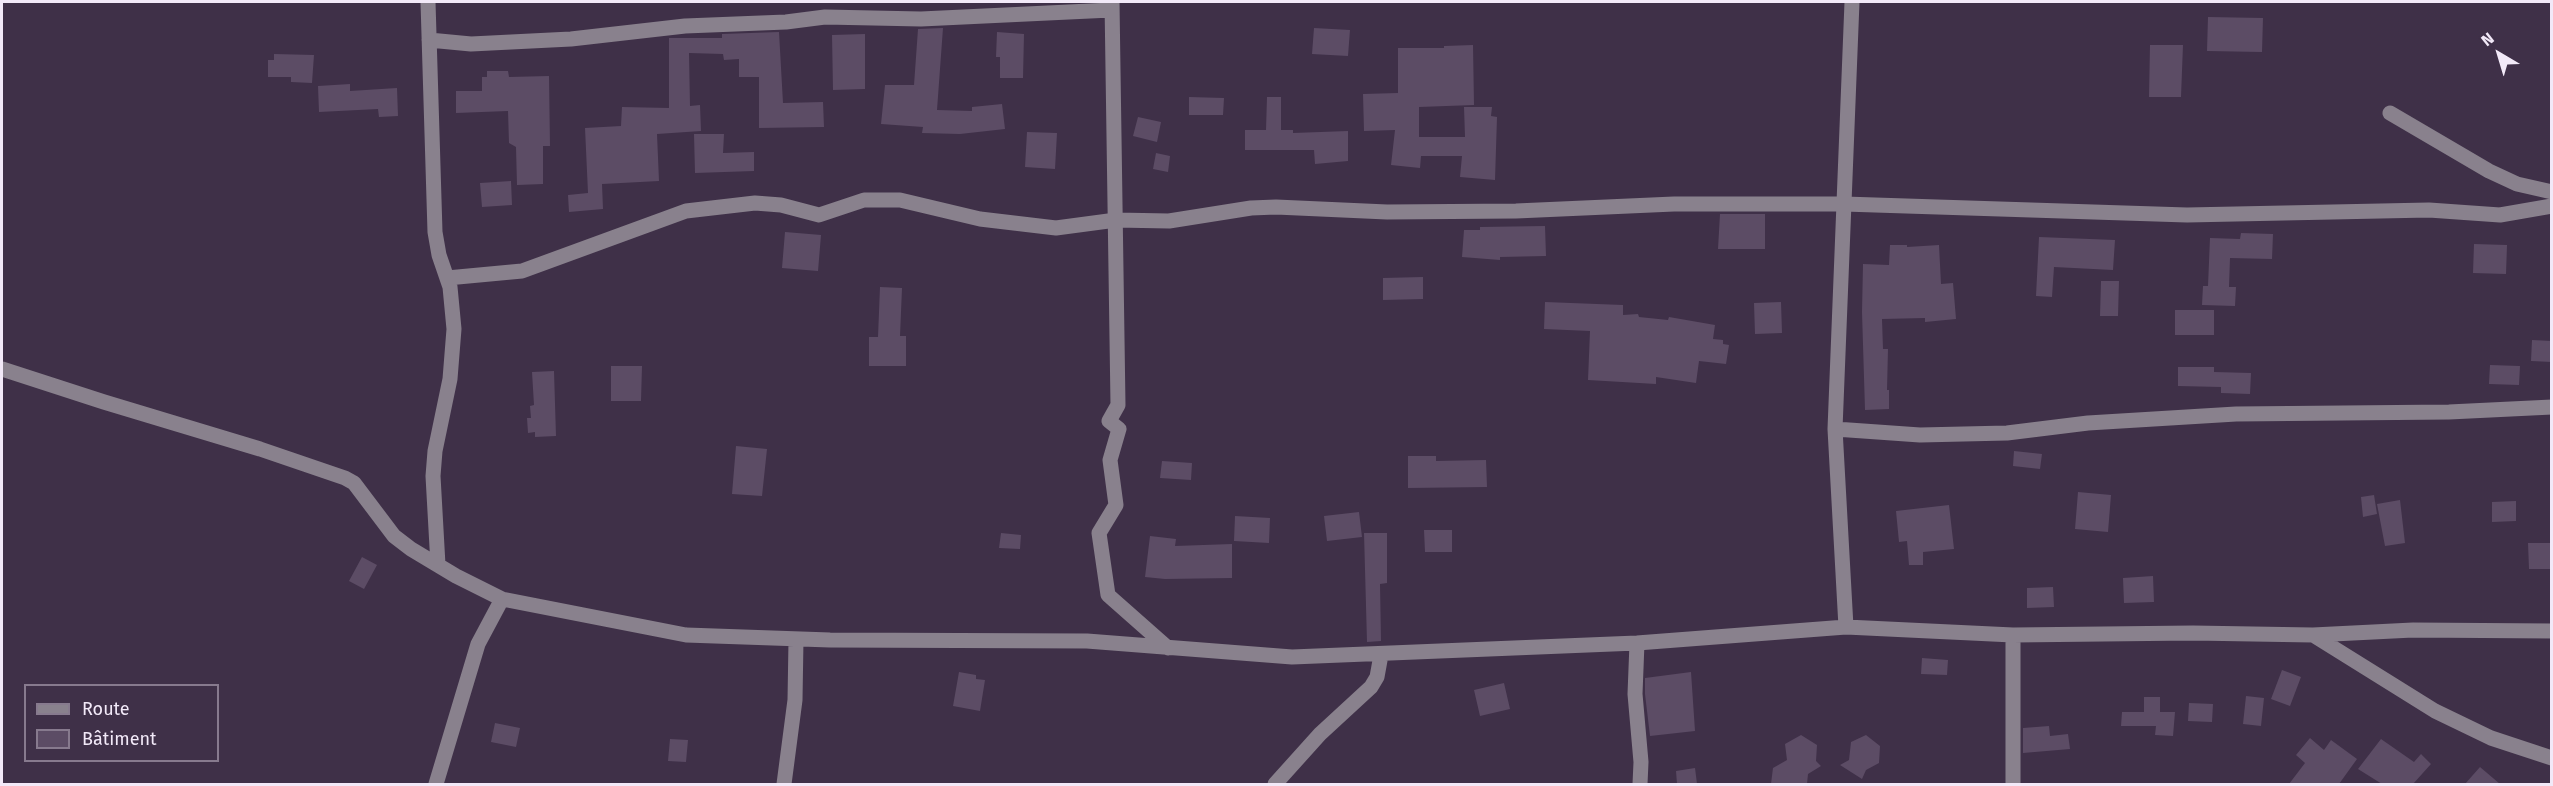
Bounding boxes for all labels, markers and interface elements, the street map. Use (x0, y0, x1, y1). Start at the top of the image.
north arrow (2469, 24, 2529, 84)
text: N (2478, 29, 2498, 50)
legend (24, 684, 219, 762)
text: Route (82, 698, 130, 720)
text: Bâtiment (82, 728, 157, 750)

